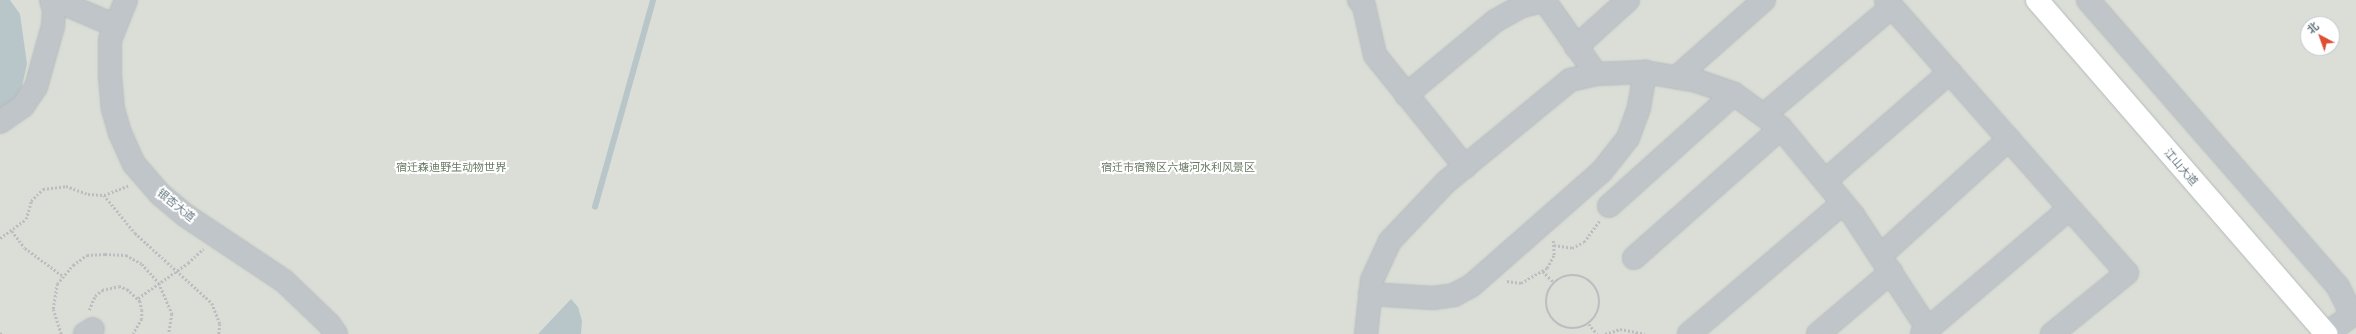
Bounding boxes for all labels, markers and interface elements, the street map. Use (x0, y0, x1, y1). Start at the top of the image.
north arrow (2300, 16, 2340, 56)
text: 北 (2304, 19, 2322, 37)
street label: 江山大道 (2162, 146, 2200, 188)
park label: 宿迁森迪野生动物世界 (396, 160, 506, 174)
park label: 宿迁市宿豫区六塘河水利风景区 (1101, 160, 1255, 174)
street label: 银杏大道 (155, 186, 197, 224)

